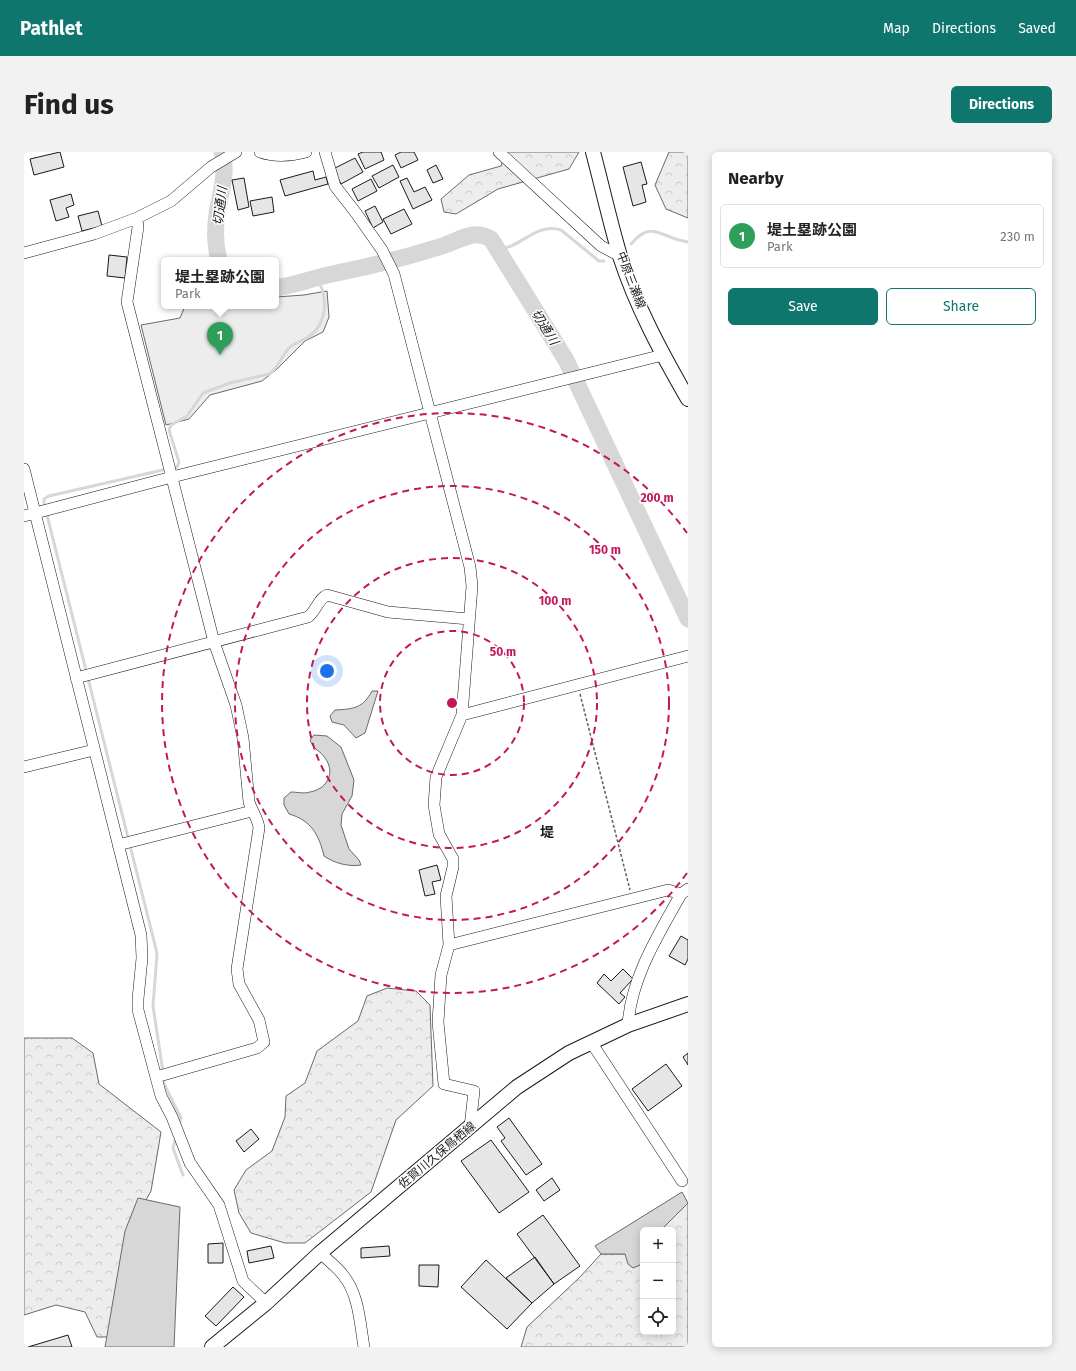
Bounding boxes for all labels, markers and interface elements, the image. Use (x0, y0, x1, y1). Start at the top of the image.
text: Pathlet (20, 17, 83, 40)
text: Map (883, 20, 910, 37)
text: Directions (932, 20, 996, 37)
text: Saved (1018, 20, 1056, 37)
button: Directions (951, 86, 1052, 123)
text: Find us (24, 88, 114, 121)
text: Nearby (728, 168, 783, 189)
water label: 切通川 (210, 184, 230, 226)
text: 堤土塁跡公園 (767, 221, 857, 239)
text: 1 (739, 229, 745, 244)
text: 230 m (1000, 229, 1035, 244)
text: Park (767, 239, 793, 254)
street label: 中原三瀬線 (614, 249, 648, 311)
popup (161, 257, 279, 309)
text: 堤土塁跡公園 (175, 268, 265, 286)
text: Park (175, 286, 201, 301)
button: Save (728, 288, 878, 325)
button: Share (886, 288, 1036, 325)
water label: 切通川 (528, 306, 563, 349)
pin: 1 (207, 322, 233, 355)
text: 200 m (640, 491, 674, 505)
text: 150 m (589, 543, 621, 557)
text: 100 m (539, 594, 571, 608)
text: 50 m (490, 645, 516, 659)
your location (317, 661, 337, 681)
centre of rings (445, 696, 459, 710)
district label: 堤 (540, 824, 554, 841)
street label: 佐賀川久保鳥栖線 (396, 1119, 478, 1191)
map controls (640, 1227, 676, 1335)
button: + (640, 1227, 676, 1263)
button: − (640, 1263, 676, 1299)
button: locate (640, 1299, 676, 1335)

